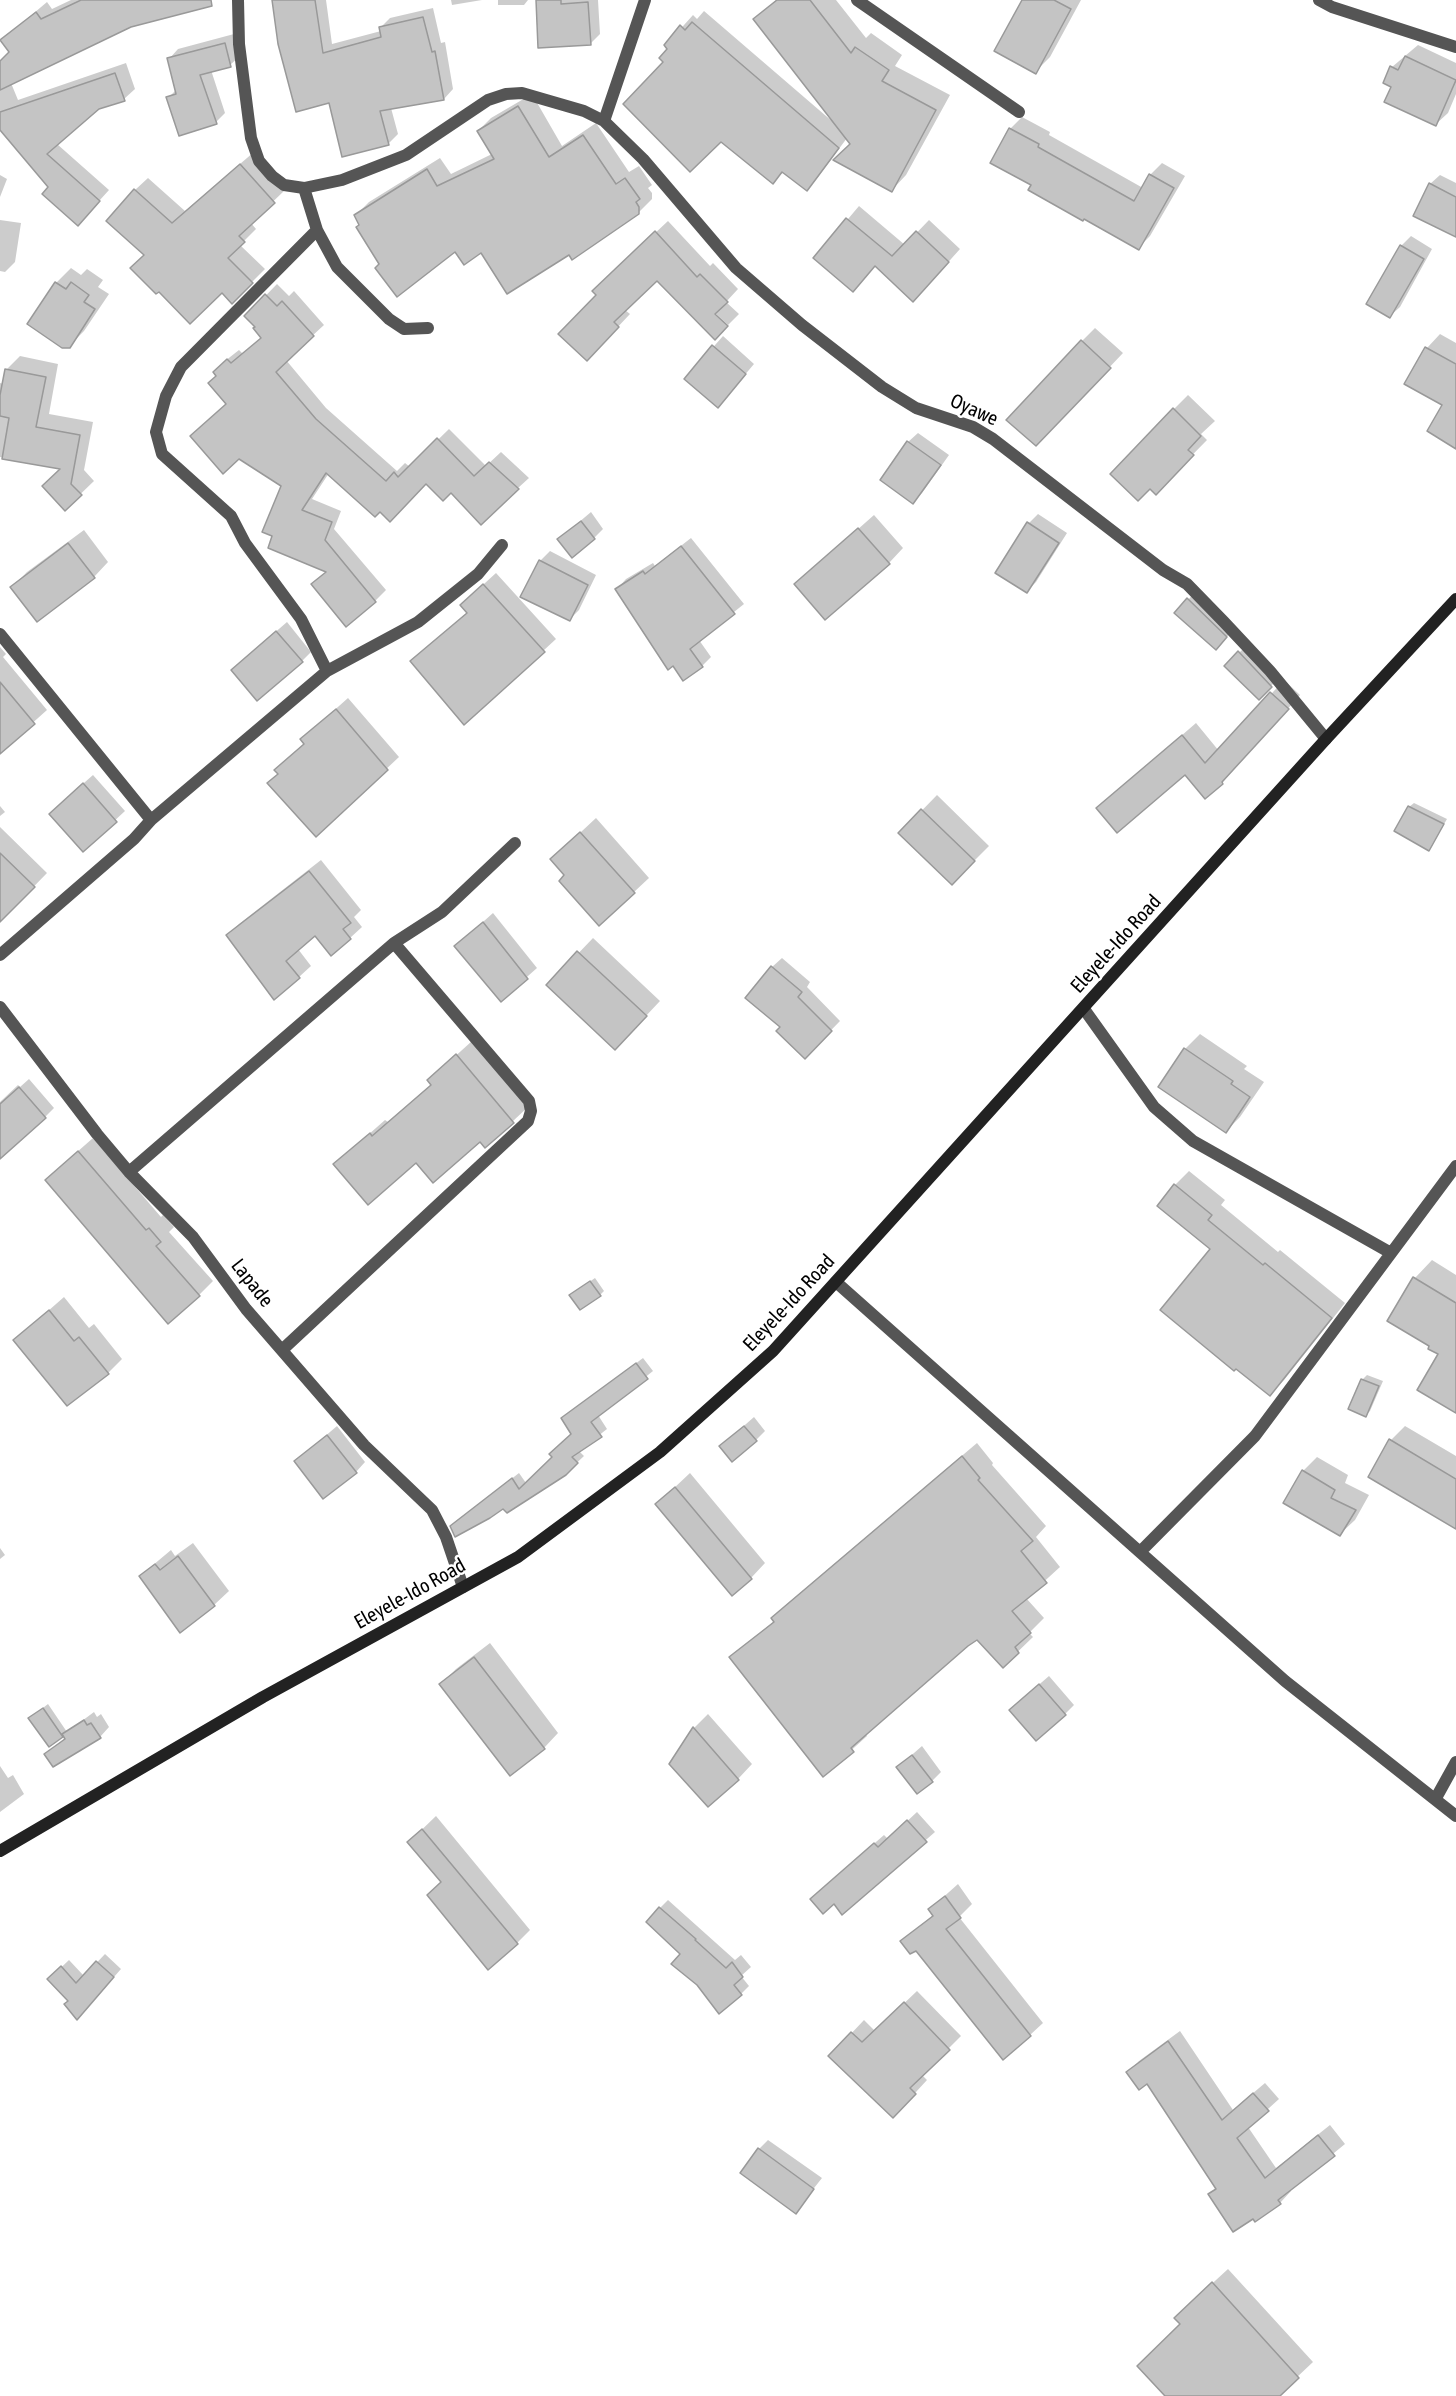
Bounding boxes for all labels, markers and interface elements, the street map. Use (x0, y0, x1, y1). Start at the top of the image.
street label: Oyawe (946, 389, 1002, 431)
street label: Eleyele-Ido Road (1066, 890, 1166, 998)
street label: Eleyele-Ido Road (738, 1250, 840, 1356)
street label: Lapade (226, 1254, 278, 1312)
street label: Eleyele-Ido Road (350, 1554, 470, 1634)

